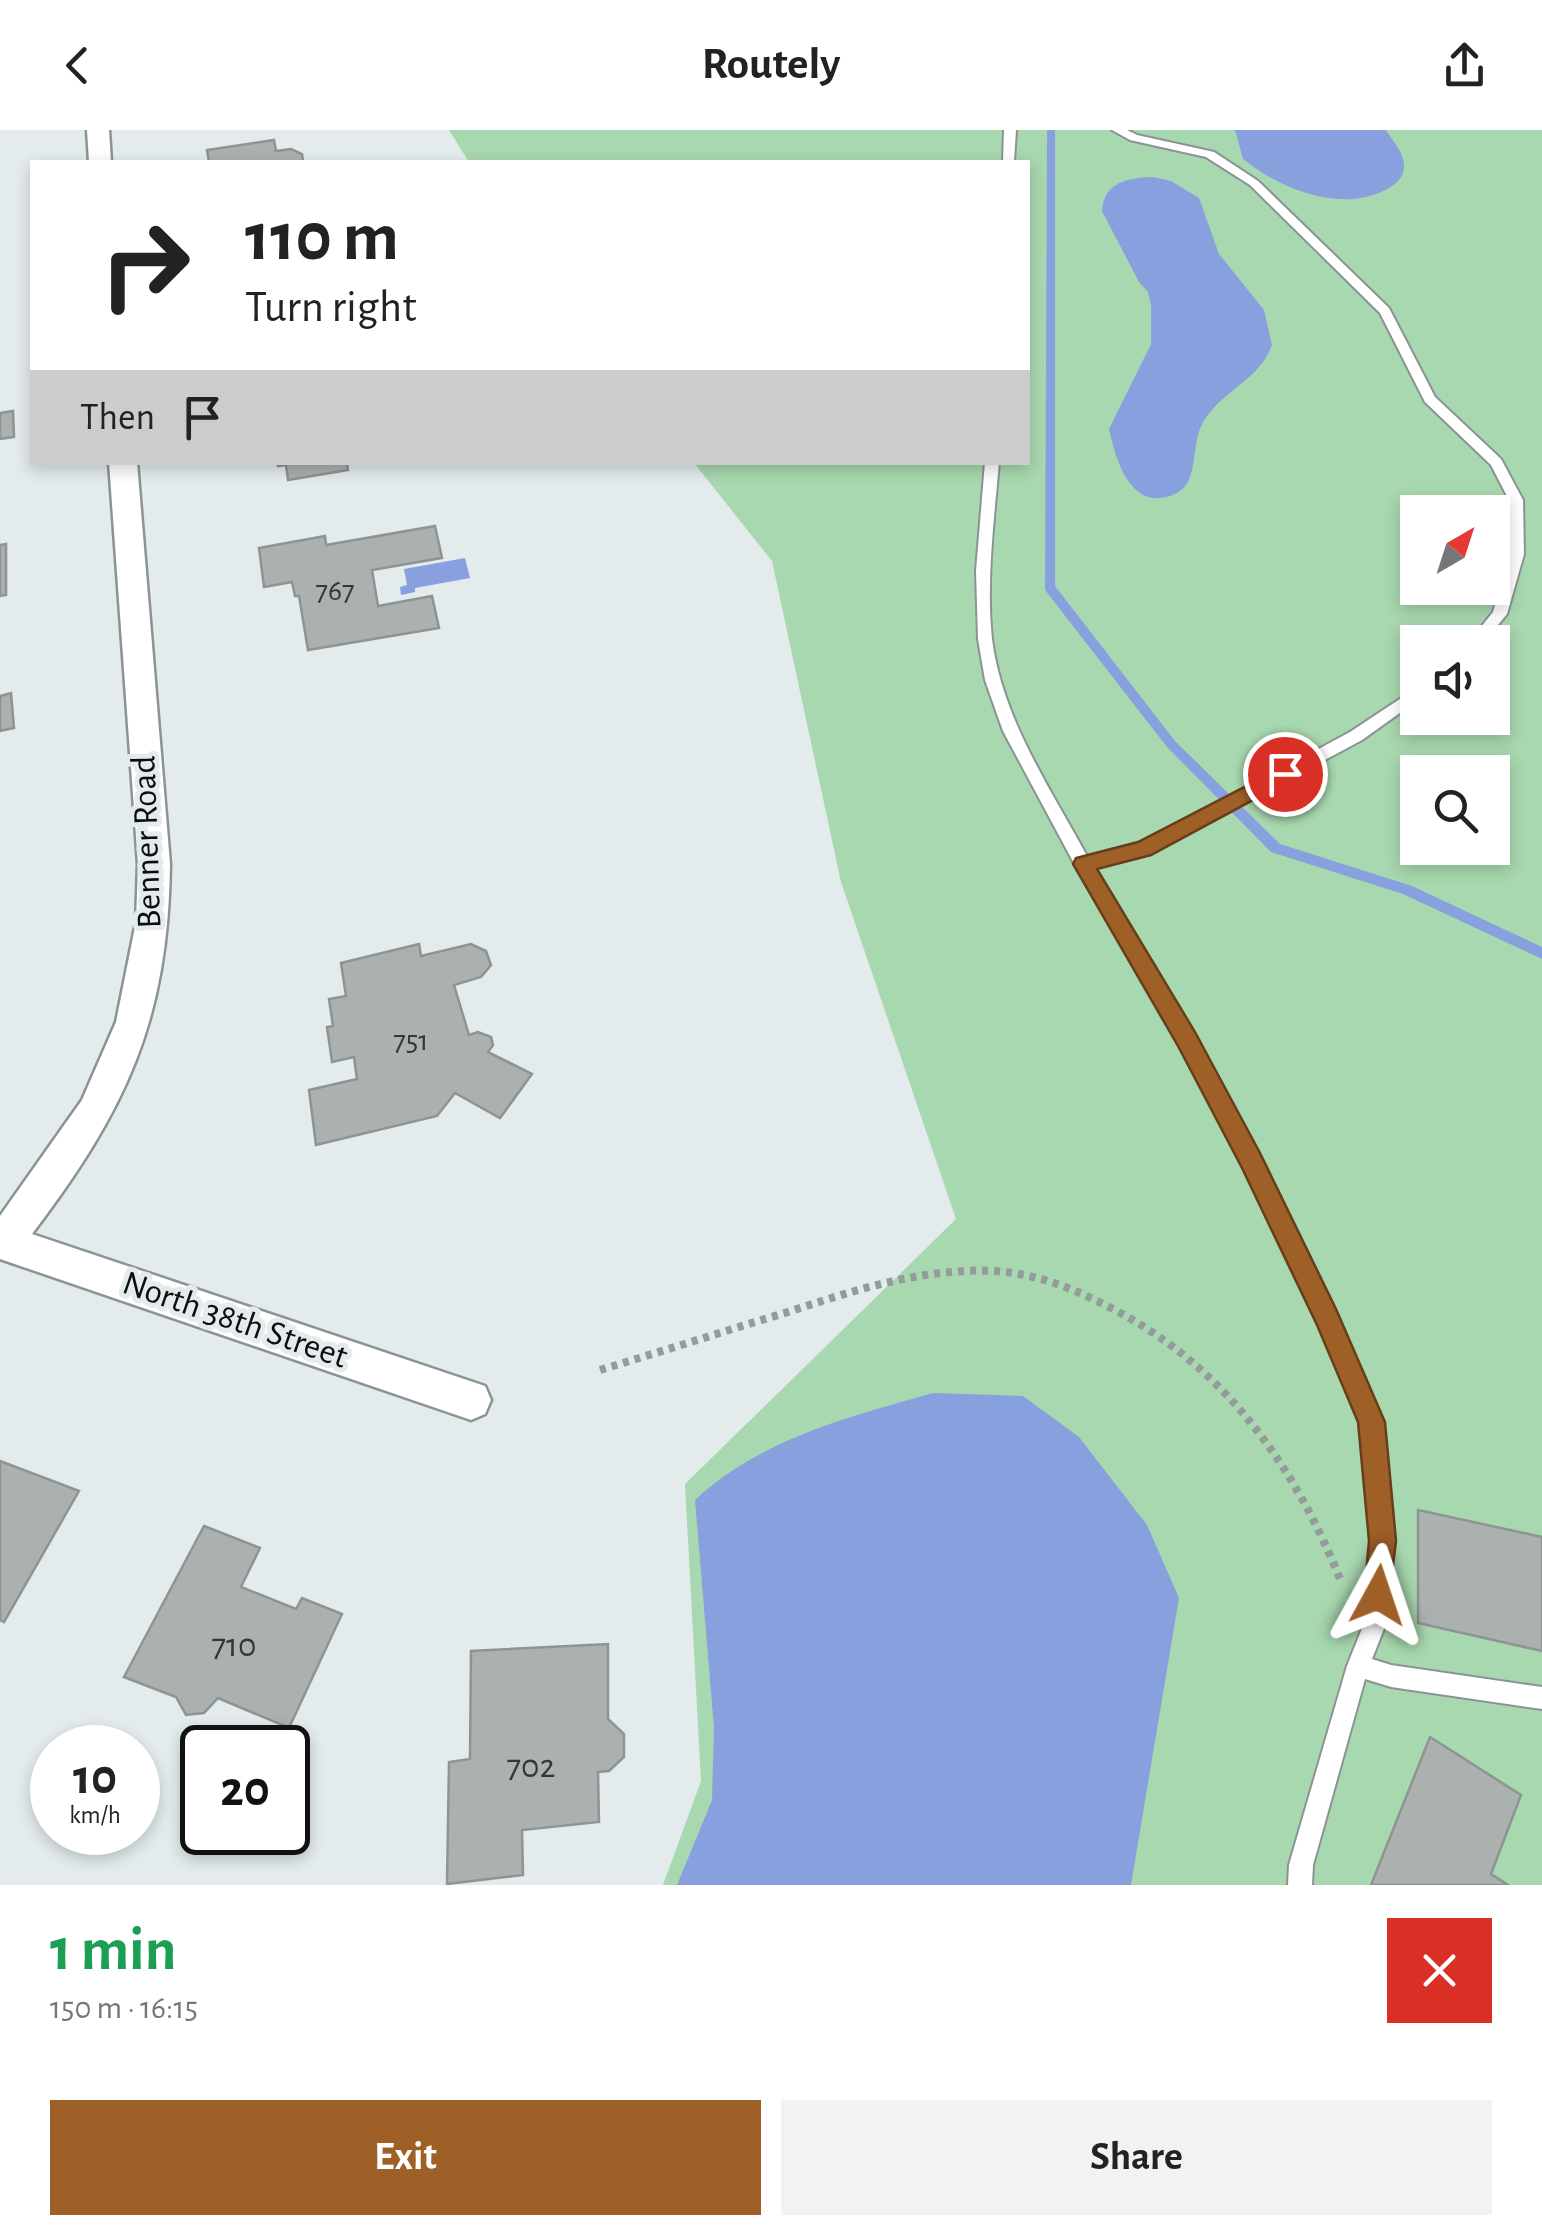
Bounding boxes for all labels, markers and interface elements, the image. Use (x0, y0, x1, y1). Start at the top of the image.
icon: back (50, 38, 105, 93)
icon: share (1437, 38, 1492, 93)
text: Routely (702, 42, 840, 87)
icon: right (80, 200, 210, 330)
text: 110 m (245, 203, 399, 273)
text: Turn right (245, 285, 417, 330)
icon: arrive (175, 390, 230, 445)
text: Then (80, 399, 155, 437)
north arrow (1400, 495, 1510, 605)
map controls (1400, 495, 1510, 865)
house number: 767 (315, 576, 355, 606)
button: sound (1400, 625, 1510, 735)
pin (1243, 732, 1328, 817)
icon: arrive (1258, 747, 1313, 802)
street label: Benner Road (126, 755, 168, 929)
button: search (1400, 755, 1510, 865)
house number: 751 (393, 1026, 429, 1056)
street label: North 38th Street (118, 1265, 352, 1375)
position arrow (1326, 1543, 1430, 1647)
house number: 710 (211, 1628, 257, 1663)
speed limit sign: 20 (180, 1725, 310, 1855)
house number: 702 (506, 1749, 556, 1784)
text: 10 (73, 1753, 117, 1803)
text: km/h (69, 1803, 121, 1828)
button: close (1387, 1918, 1492, 2023)
text: 1 min (50, 1921, 176, 1981)
text: 150 m · 16:15 (50, 1992, 198, 2024)
button: Exit (50, 2100, 761, 2215)
button: Share (781, 2100, 1492, 2215)

